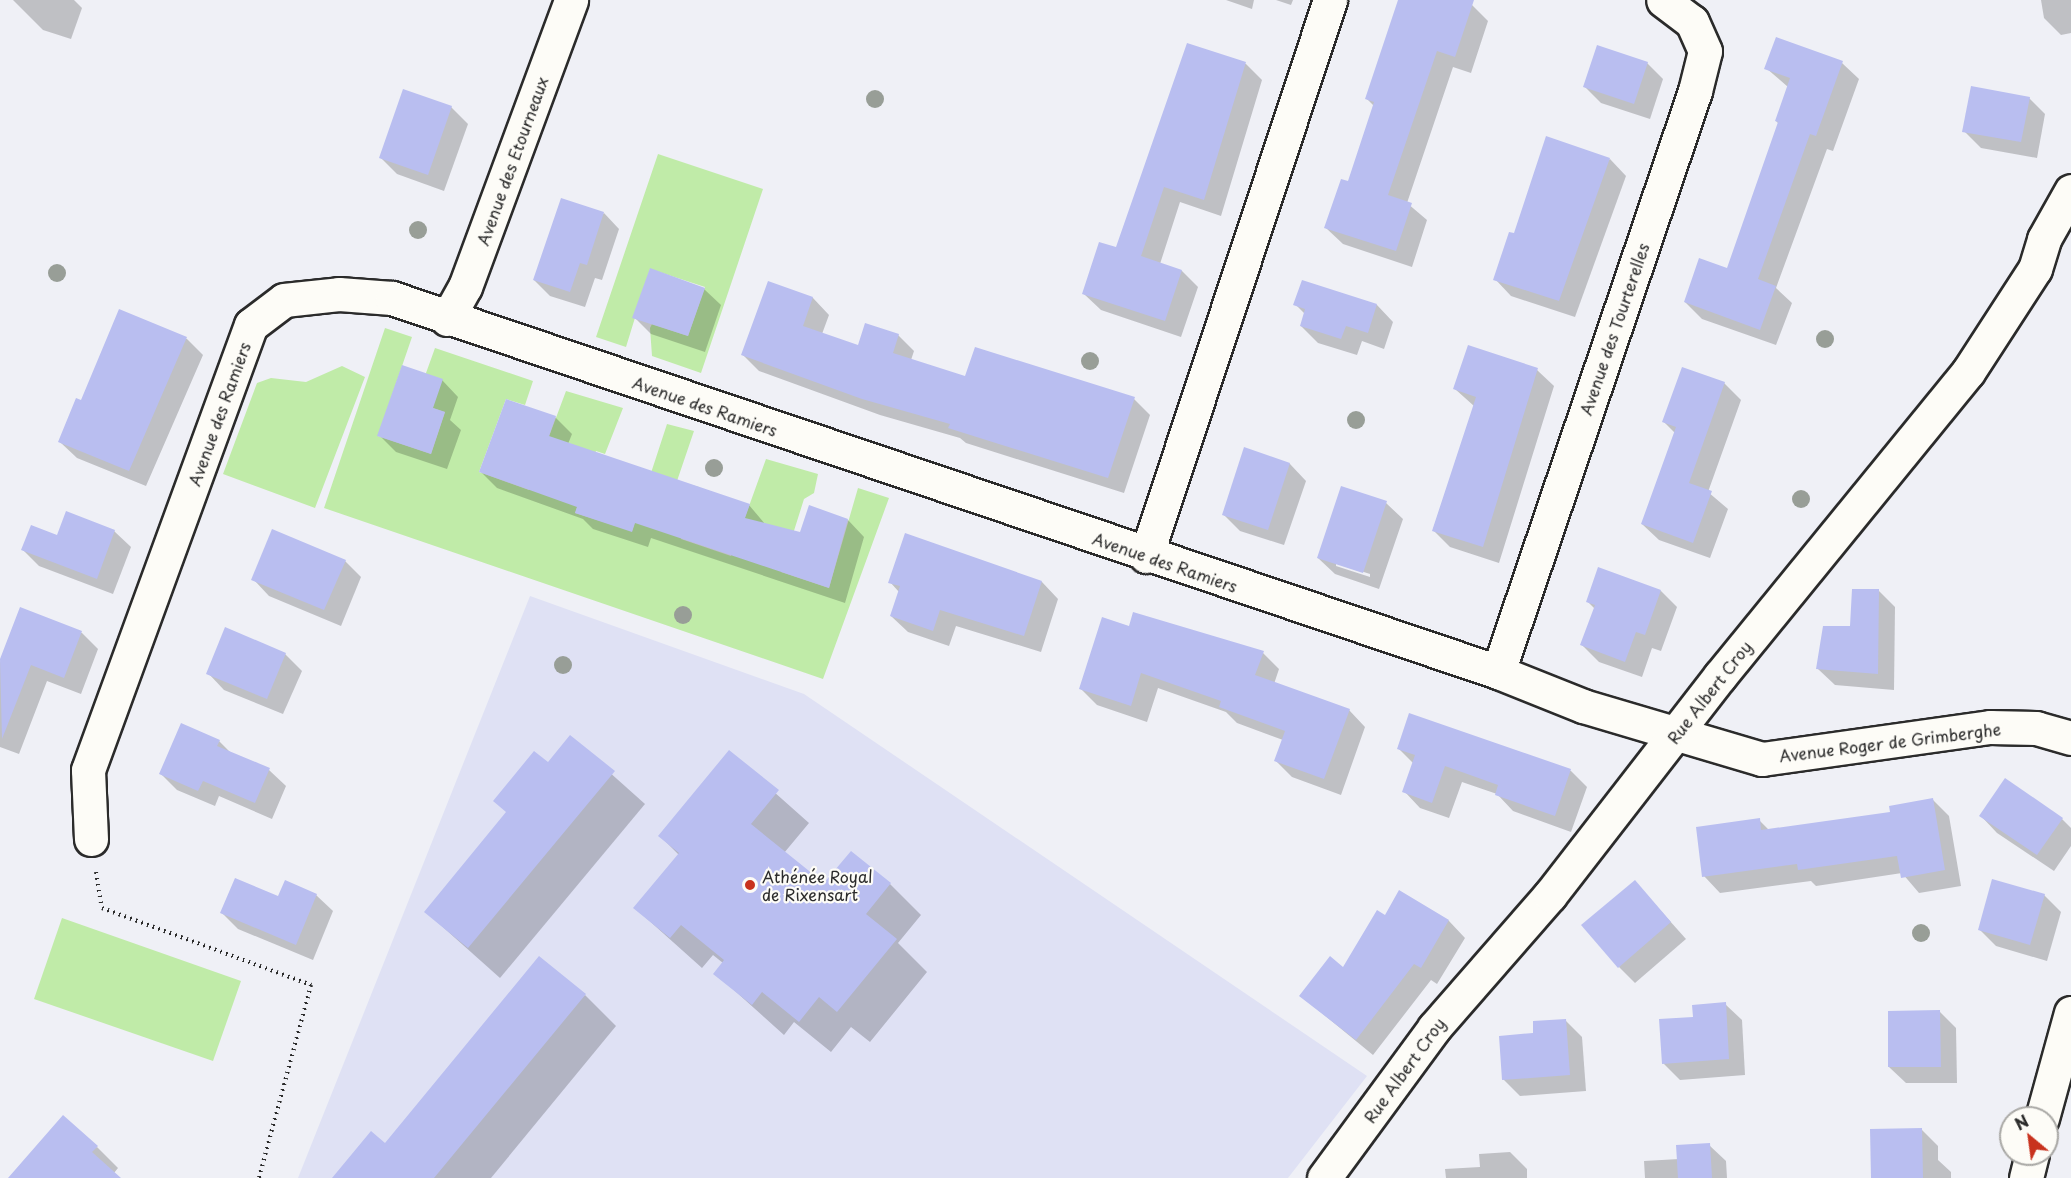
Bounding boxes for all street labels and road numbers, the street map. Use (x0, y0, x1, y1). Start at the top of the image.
street label: Avenue des Etourneaux (473, 74, 551, 248)
street label: Avenue des Tourterelles (1576, 240, 1652, 418)
street label: Avenue des Ramiers (184, 339, 254, 489)
street label: Avenue des Ramiers (630, 372, 780, 440)
street label: Avenue des Ramiers (1090, 528, 1240, 596)
street label: Rue Albert Croy (1663, 636, 1755, 748)
street label: Avenue Roger de Grimberghe (1779, 719, 2001, 765)
street label: Rue Albert Croy (1359, 1013, 1449, 1127)

